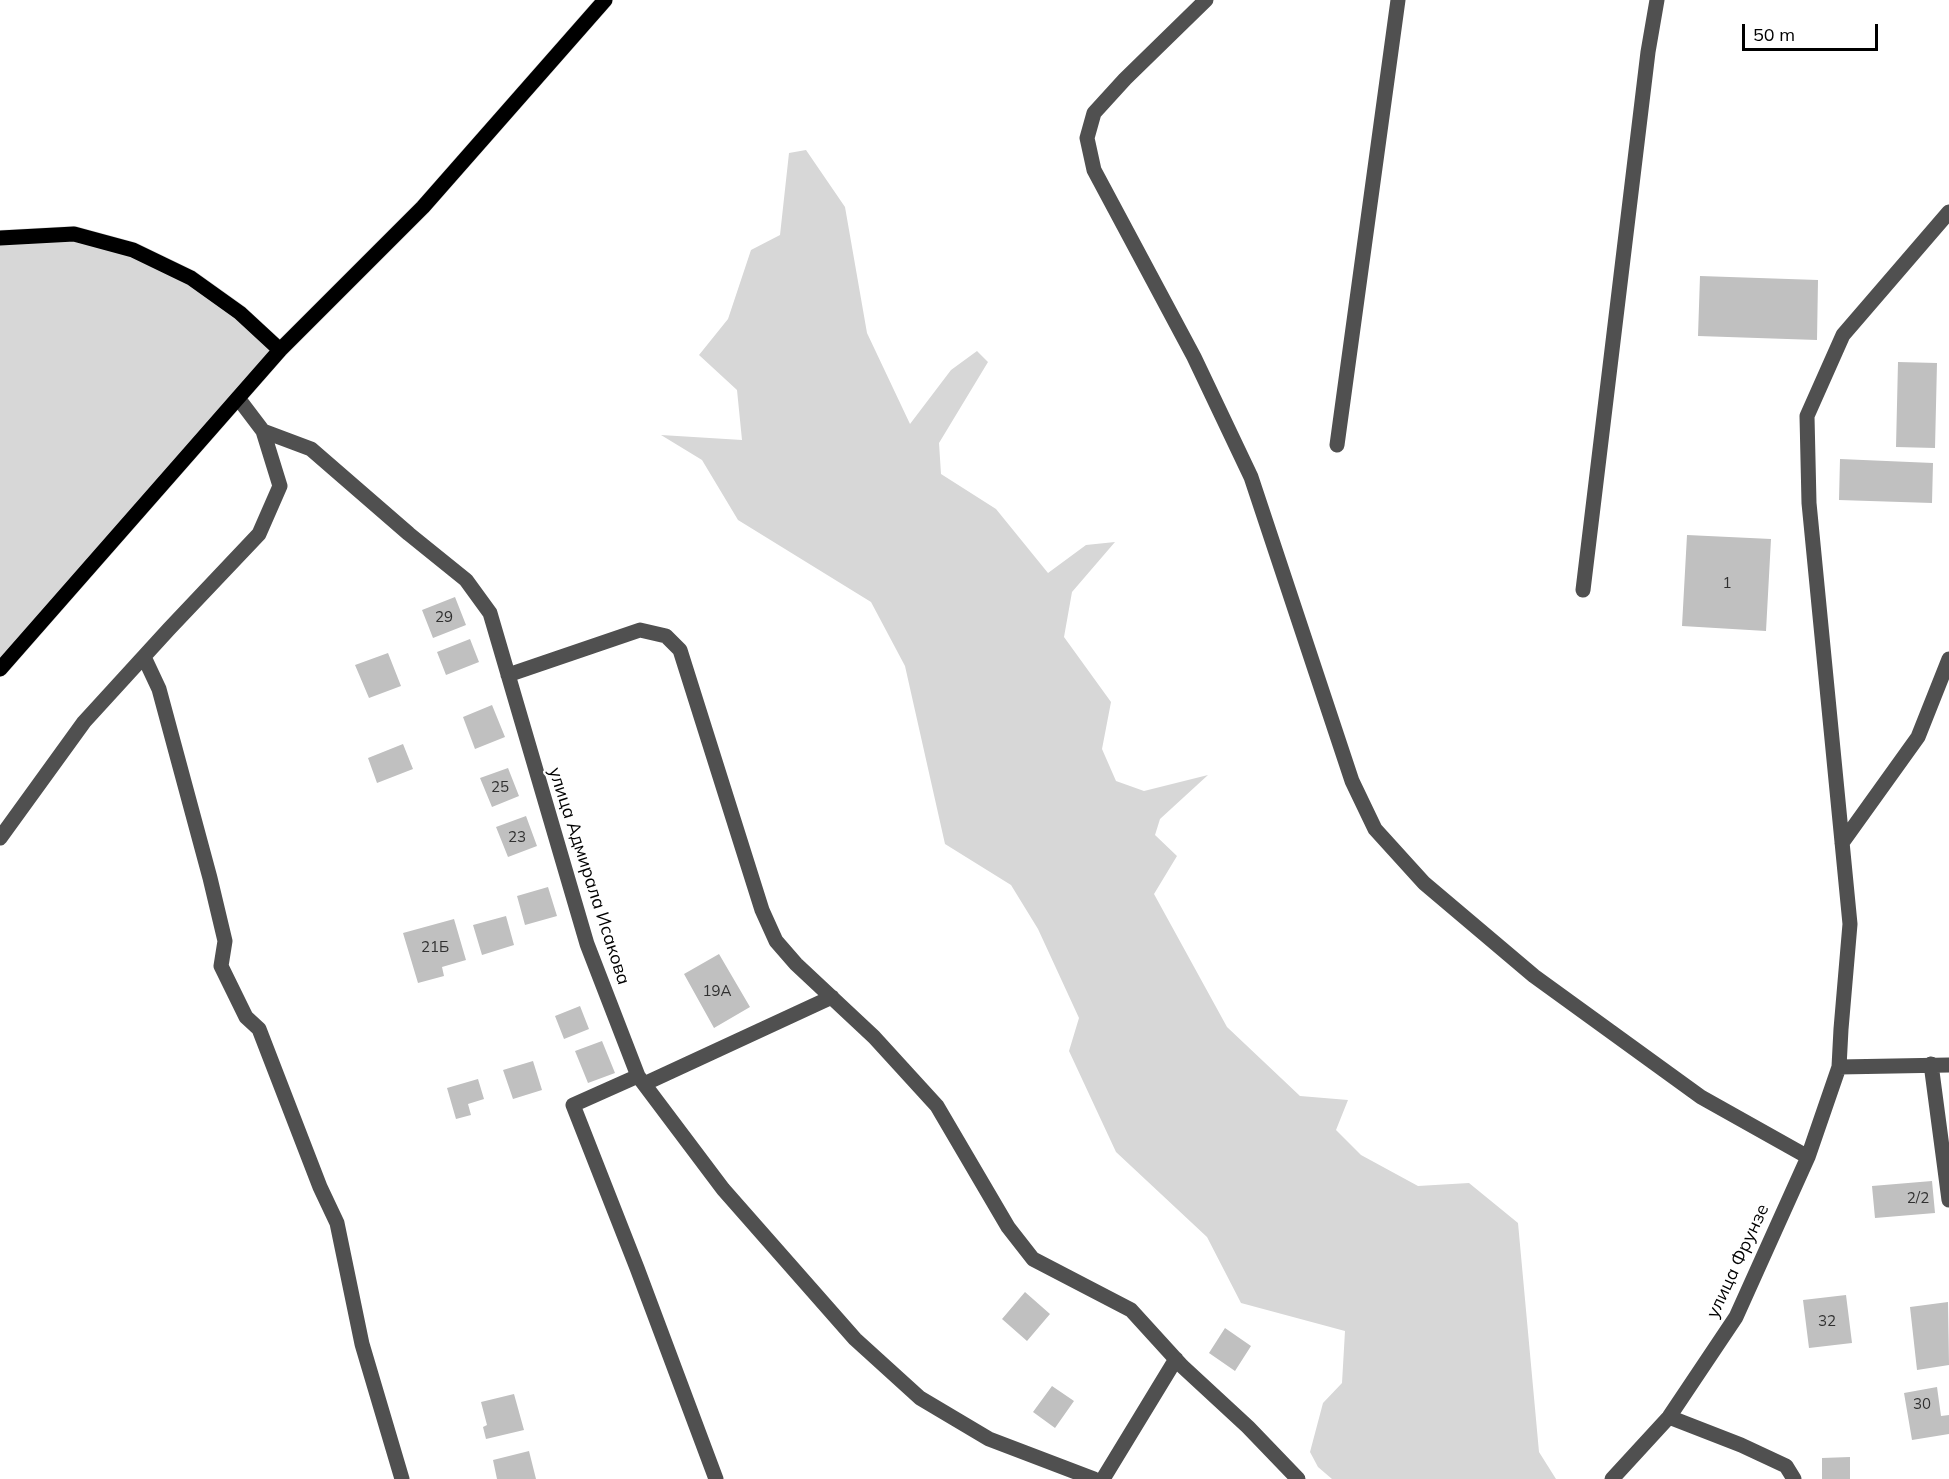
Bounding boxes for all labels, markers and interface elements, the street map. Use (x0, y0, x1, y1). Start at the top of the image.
scale bar (1745, 12, 1882, 50)
text: 50 m (1753, 23, 1795, 46)
house number: 1 (1723, 574, 1731, 592)
house number: 29 (435, 608, 453, 626)
street label: улица Адмирала Исакова (544, 765, 634, 987)
house number: 25 (491, 778, 509, 796)
house number: 23 (508, 828, 526, 846)
house number: 21Б (421, 938, 449, 956)
house number: 19А (702, 982, 732, 1000)
house number: 2/2 (1907, 1189, 1929, 1207)
street label: улица Фрунзе (1702, 1201, 1774, 1321)
house number: 32 (1818, 1312, 1836, 1330)
house number: 30 (1913, 1395, 1931, 1413)

